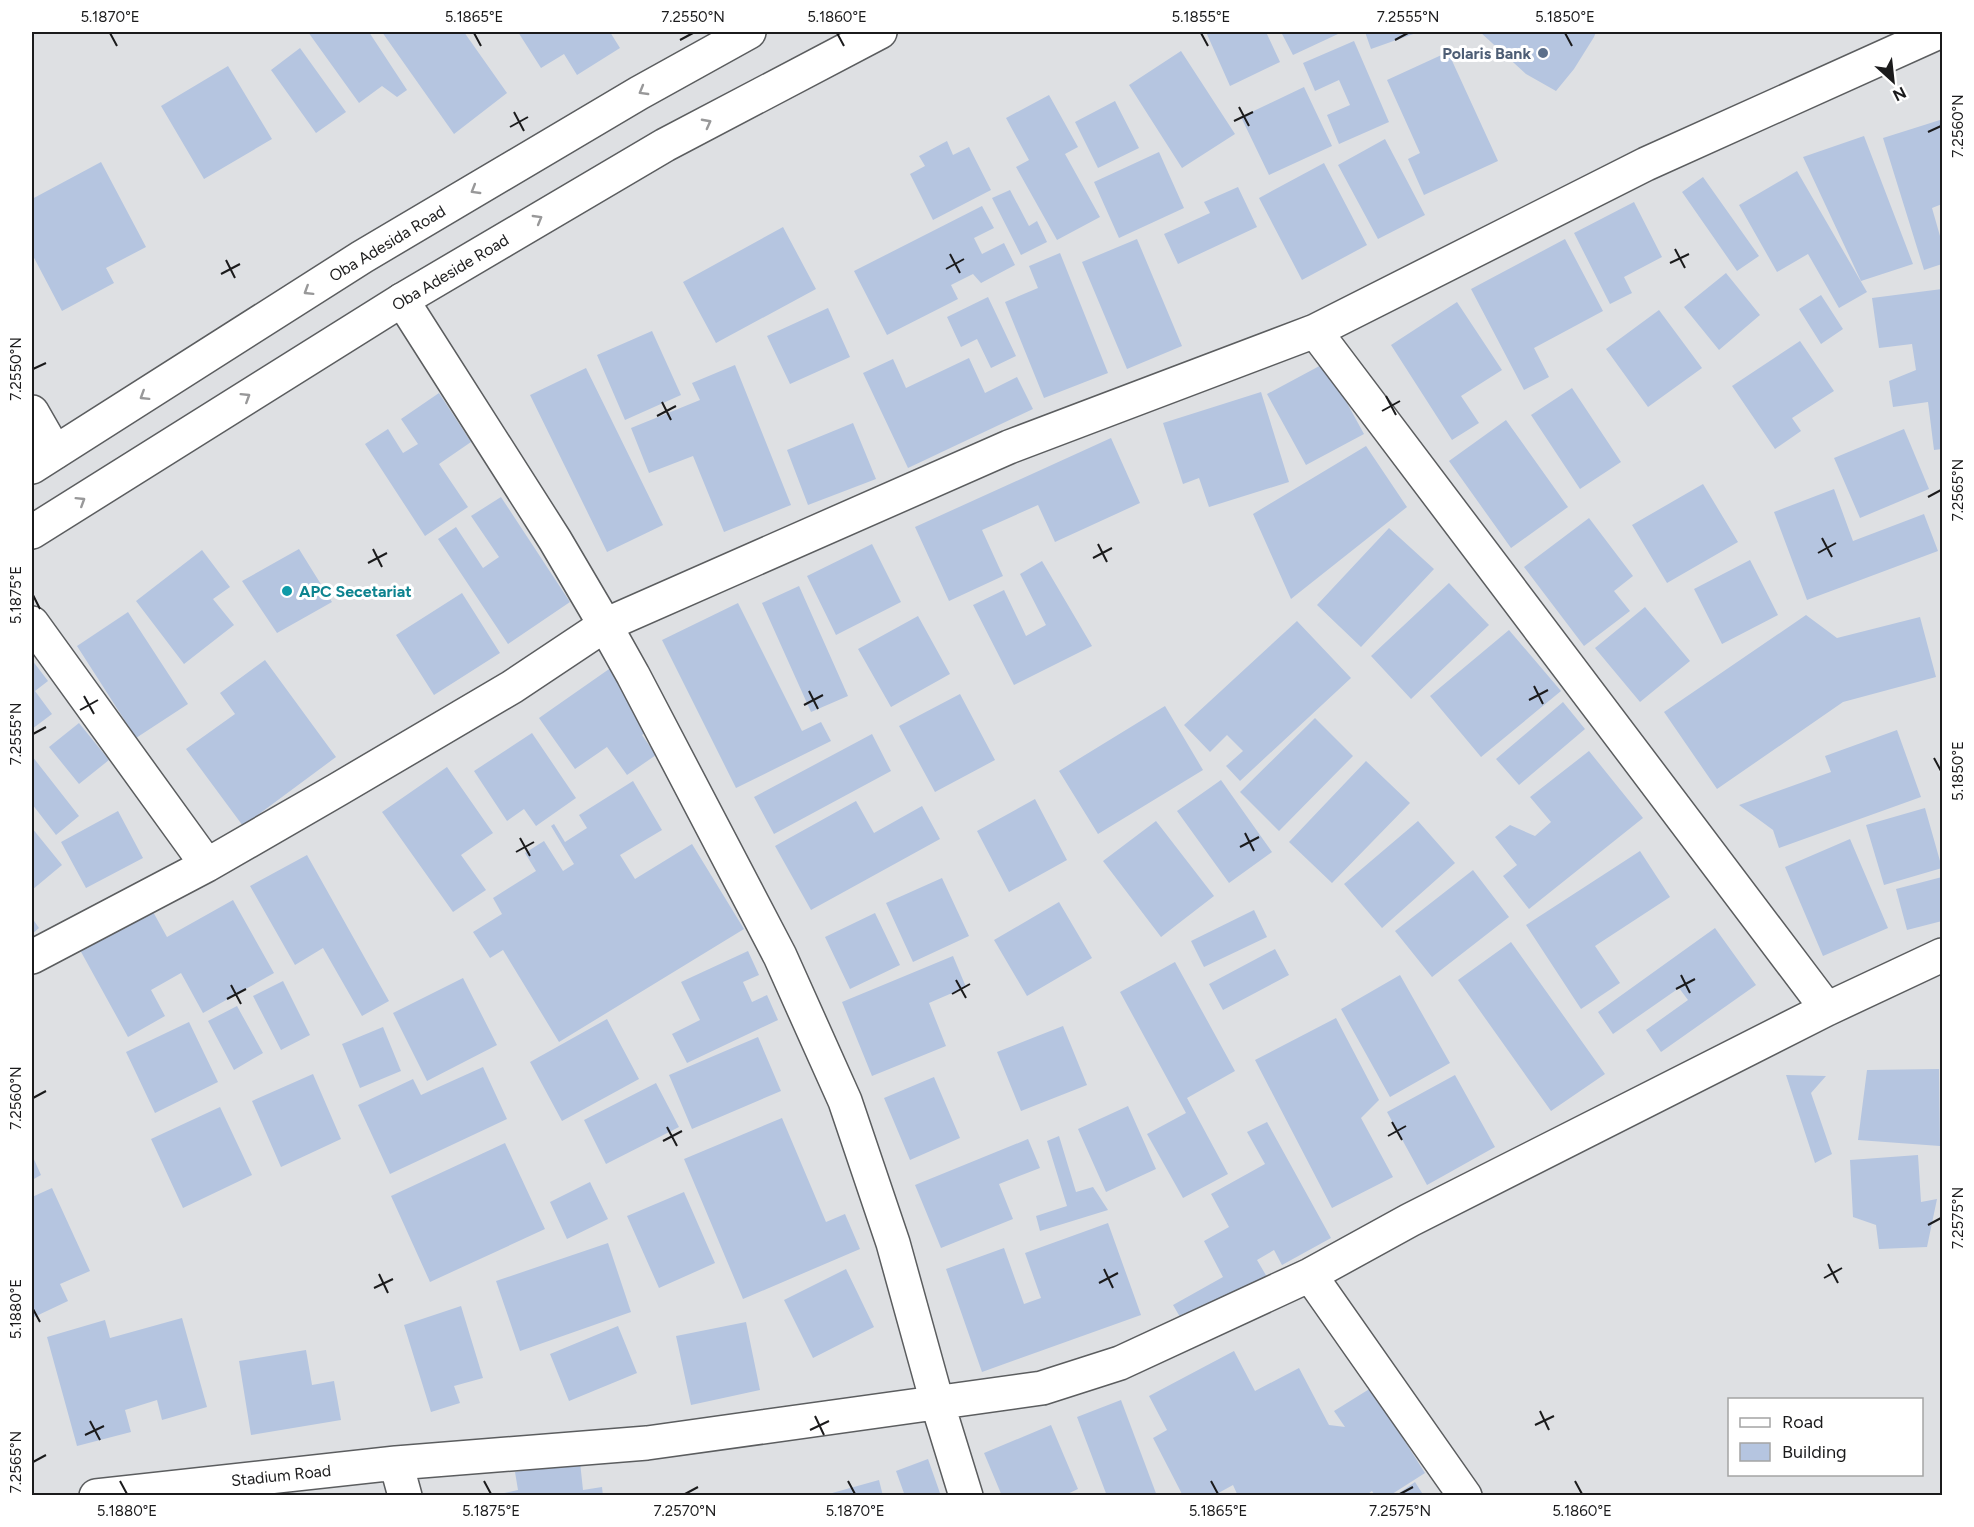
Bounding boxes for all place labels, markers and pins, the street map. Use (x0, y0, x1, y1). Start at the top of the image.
place label: Polaris Bank (1442, 44, 1531, 63)
marker: Polaris Bank (1536, 46, 1550, 60)
place label: APC Secetariat (299, 582, 412, 601)
marker: APC Secetariat (280, 584, 294, 598)

